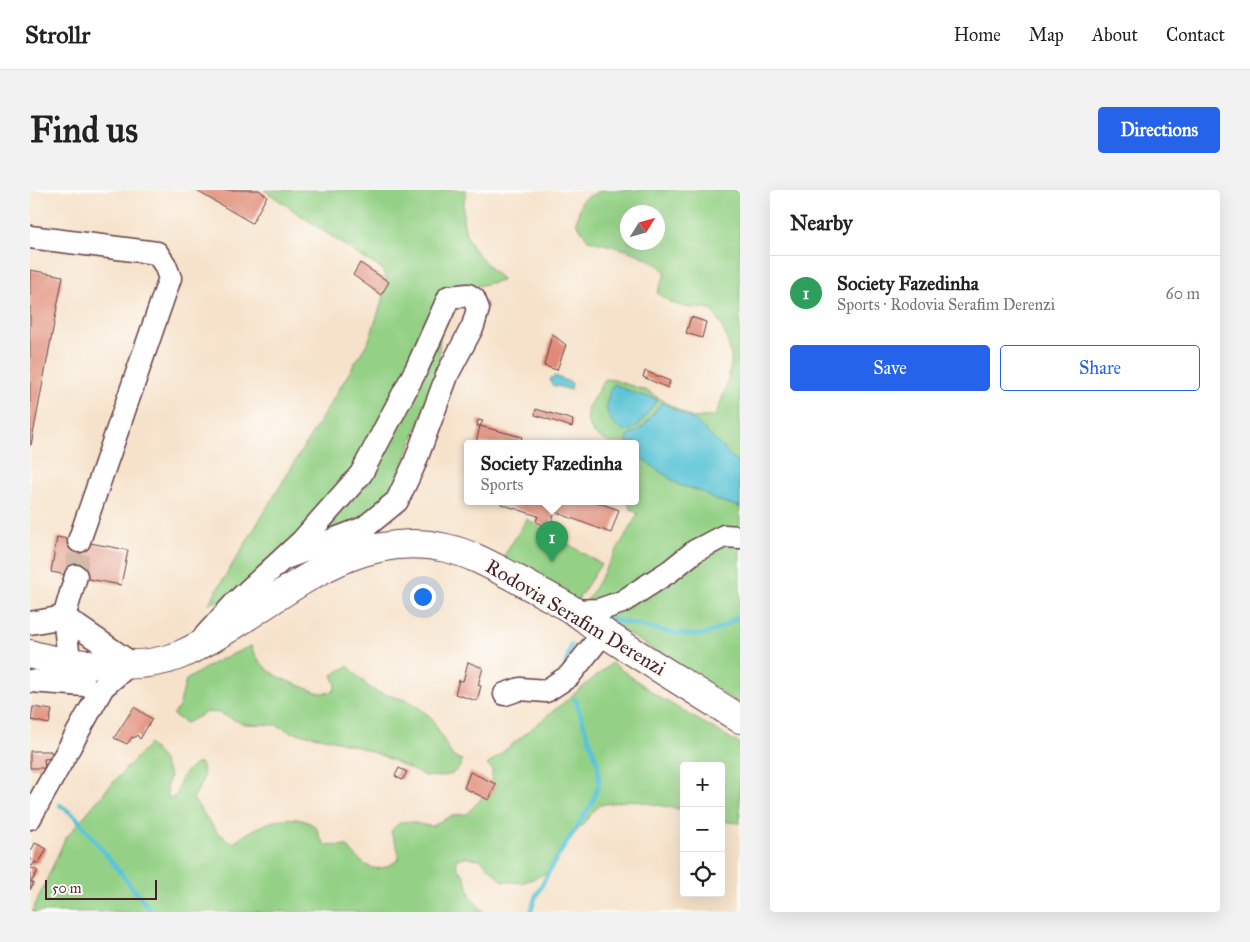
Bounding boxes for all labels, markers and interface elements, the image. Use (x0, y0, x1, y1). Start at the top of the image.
text: Strollr (25, 20, 90, 50)
text: Home (954, 24, 1001, 46)
text: Map (1029, 24, 1064, 46)
text: About (1092, 24, 1138, 46)
text: Contact (1166, 24, 1225, 46)
button: Directions (1098, 107, 1220, 153)
text: Find us (30, 109, 138, 152)
north arrow (620, 205, 665, 250)
text: Nearby (790, 210, 853, 236)
text: Society Fazedinha (837, 272, 979, 295)
text: 1 (803, 284, 809, 303)
text: 60 m (1166, 284, 1200, 303)
text: Sports · Rodovia Serafim Derenzi (837, 295, 1055, 314)
button: Save (790, 345, 990, 391)
button: Share (1000, 345, 1200, 391)
popup (464, 440, 639, 505)
text: Society Fazedinha (481, 452, 622, 475)
text: Sports (481, 475, 523, 494)
pin: 1 (536, 521, 568, 562)
street label: Rodovia Serafim Derenzi (482, 554, 671, 681)
your location (410, 584, 436, 610)
map controls (680, 762, 725, 897)
button: + (680, 762, 725, 807)
button: − (680, 807, 725, 852)
button: locate (680, 852, 725, 897)
scale bar (45, 877, 158, 900)
text: 50 m (52, 880, 81, 897)

